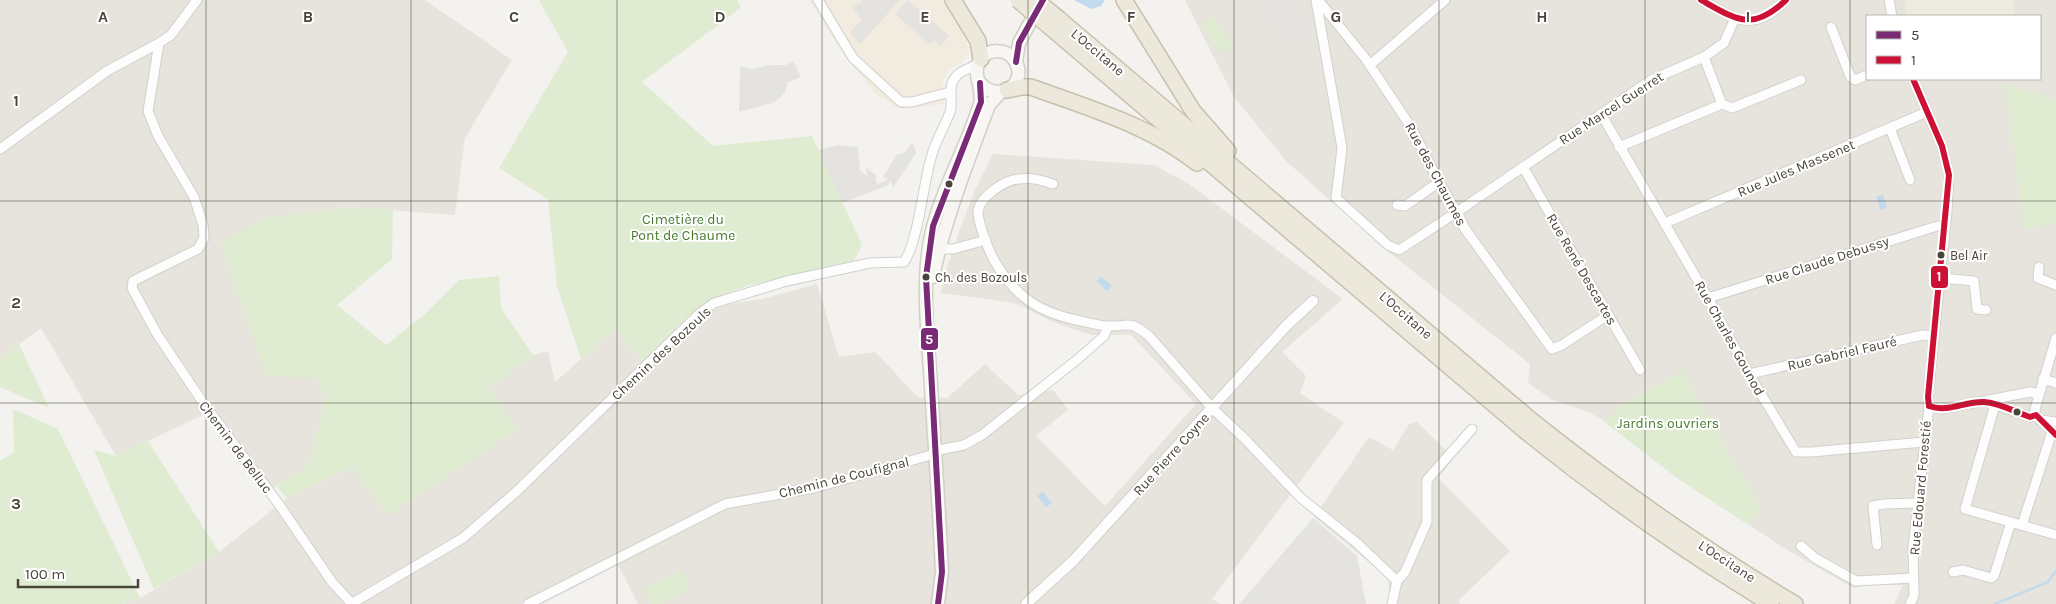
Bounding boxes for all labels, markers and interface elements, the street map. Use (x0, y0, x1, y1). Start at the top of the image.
text: A (98, 7, 108, 26)
text: B (303, 7, 313, 26)
text: C (509, 7, 519, 26)
text: D (715, 7, 726, 26)
text: E (920, 7, 930, 26)
text: F (1127, 7, 1136, 26)
text: G (1331, 7, 1341, 26)
text: H (1536, 7, 1548, 26)
text: I (1746, 7, 1750, 26)
legend (1866, 15, 2041, 80)
street label: L'Occitane (1067, 25, 1128, 80)
text: 5 (1911, 26, 1919, 44)
text: 1 (1911, 51, 1916, 69)
street label: Rue Marcel Guerret (1556, 68, 1667, 149)
text: 1 (13, 91, 19, 110)
street label: Rue des Chaumes (1401, 120, 1470, 229)
street label: Rue Jules Massenet (1735, 136, 1857, 201)
unlabelled marker (944, 179, 954, 189)
street label: Rue René Descartes (1543, 210, 1620, 328)
park label: Cimetière du Pont de Chaume (631, 211, 735, 244)
street label: Rue Claude Debussy (1763, 232, 1892, 289)
place label: Bel Air (1950, 248, 1988, 263)
marker: Bel Air (1936, 250, 1946, 260)
line badge: 1 (1930, 265, 1949, 289)
text: 1 (1937, 268, 1942, 285)
place label: Ch. des Bozouls (935, 270, 1027, 285)
marker: Ch. des Bozouls (921, 272, 931, 282)
street label: Rue Charles Gounod (1691, 278, 1768, 399)
street label: L'Occitane (1376, 288, 1436, 343)
text: 2 (11, 293, 21, 312)
street label: Chemin des Bozouls (608, 303, 715, 404)
line badge: 5 (920, 327, 939, 351)
text: 5 (925, 331, 933, 348)
street label: Rue Gabriel Fauré (1786, 333, 1898, 374)
street label: Chemin de Belluc (195, 398, 276, 497)
unlabelled marker (2012, 407, 2022, 417)
street label: Rue Pierre Coyne (1130, 409, 1213, 499)
park label: Jardins ouvriers (1617, 415, 1719, 432)
street label: Rue Edouard Forestié (1906, 420, 1935, 556)
street label: Chemin de Coufignal (777, 453, 911, 502)
text: 3 (11, 494, 21, 513)
street label: L'Occitane (1695, 537, 1758, 586)
scale bar (18, 556, 138, 588)
text: 100 m (25, 565, 65, 583)

